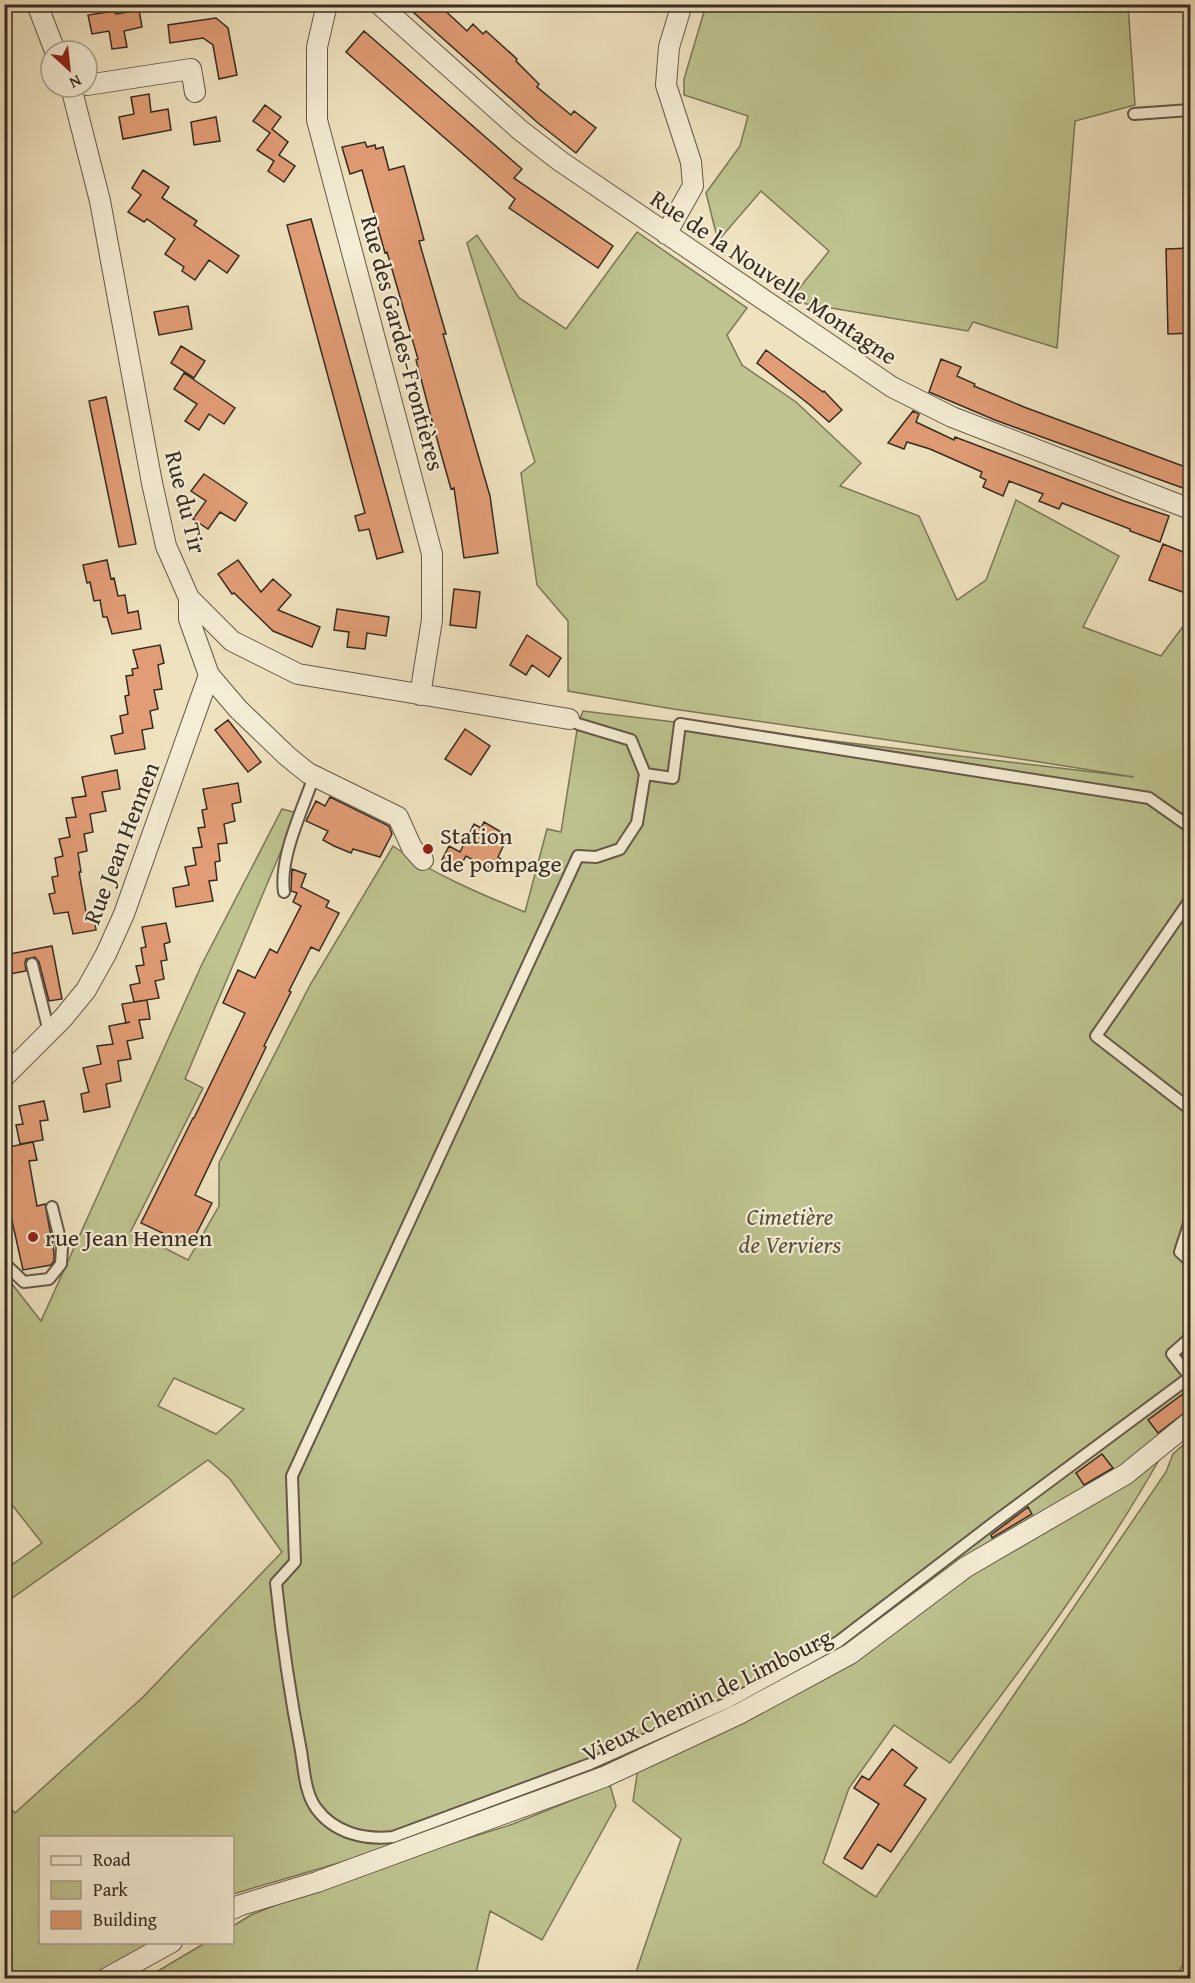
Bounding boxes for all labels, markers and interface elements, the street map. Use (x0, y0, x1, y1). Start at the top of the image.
north arrow (39, 39, 99, 99)
text: N (65, 69, 86, 96)
street label: Rue de la Nouvelle Montagne (643, 181, 905, 373)
street label: Rue des Gardes-Frontières (352, 211, 454, 475)
street label: Rue du Tir (156, 447, 216, 557)
street label: Rue Jean Hennen (74, 756, 168, 929)
place label: Station de pompage (440, 818, 562, 881)
marker: Station de pompage (421, 842, 435, 856)
park label: Cimetière de Verviers (739, 1199, 842, 1262)
place label: rue Jean Hennen (45, 1220, 213, 1255)
marker: rue Jean Hennen (26, 1230, 40, 1244)
street label: Vieux Chemin de Limbourg (576, 1619, 838, 1771)
legend (39, 1836, 234, 1944)
text: Road (93, 1846, 131, 1873)
text: Park (93, 1876, 129, 1903)
text: Building (93, 1906, 157, 1933)

